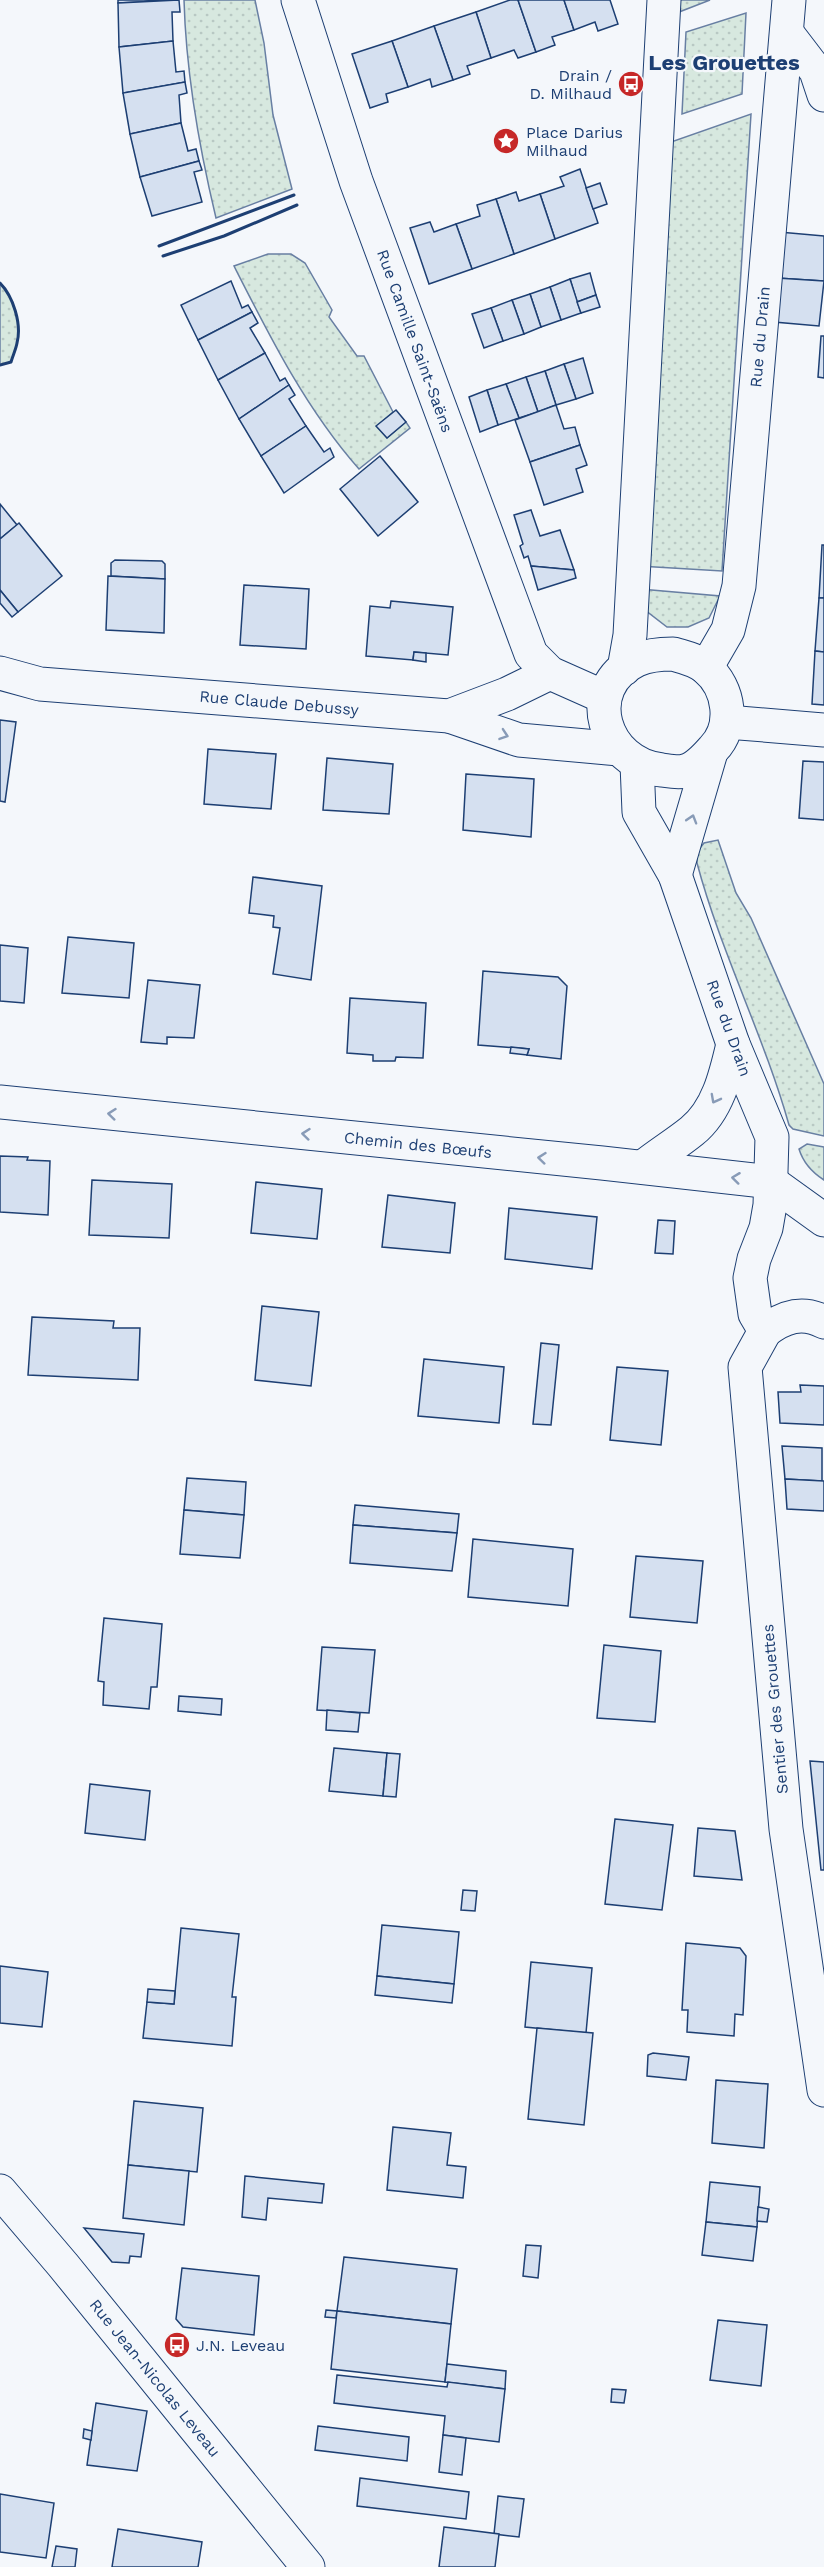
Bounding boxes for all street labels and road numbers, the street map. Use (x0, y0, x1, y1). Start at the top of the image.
street label: Rue Camille Saint-Saëns (373, 247, 457, 435)
street label: Rue du Drain (746, 286, 774, 388)
street label: Rue Claude Debussy (199, 687, 360, 719)
street label: Rue du Drain (703, 977, 755, 1079)
street label: Chemin des Bœufs (343, 1128, 493, 1162)
street label: Sentier des Grouettes (758, 1623, 792, 1795)
street label: Rue Jean-Nicolas Leveau (86, 2295, 224, 2461)

